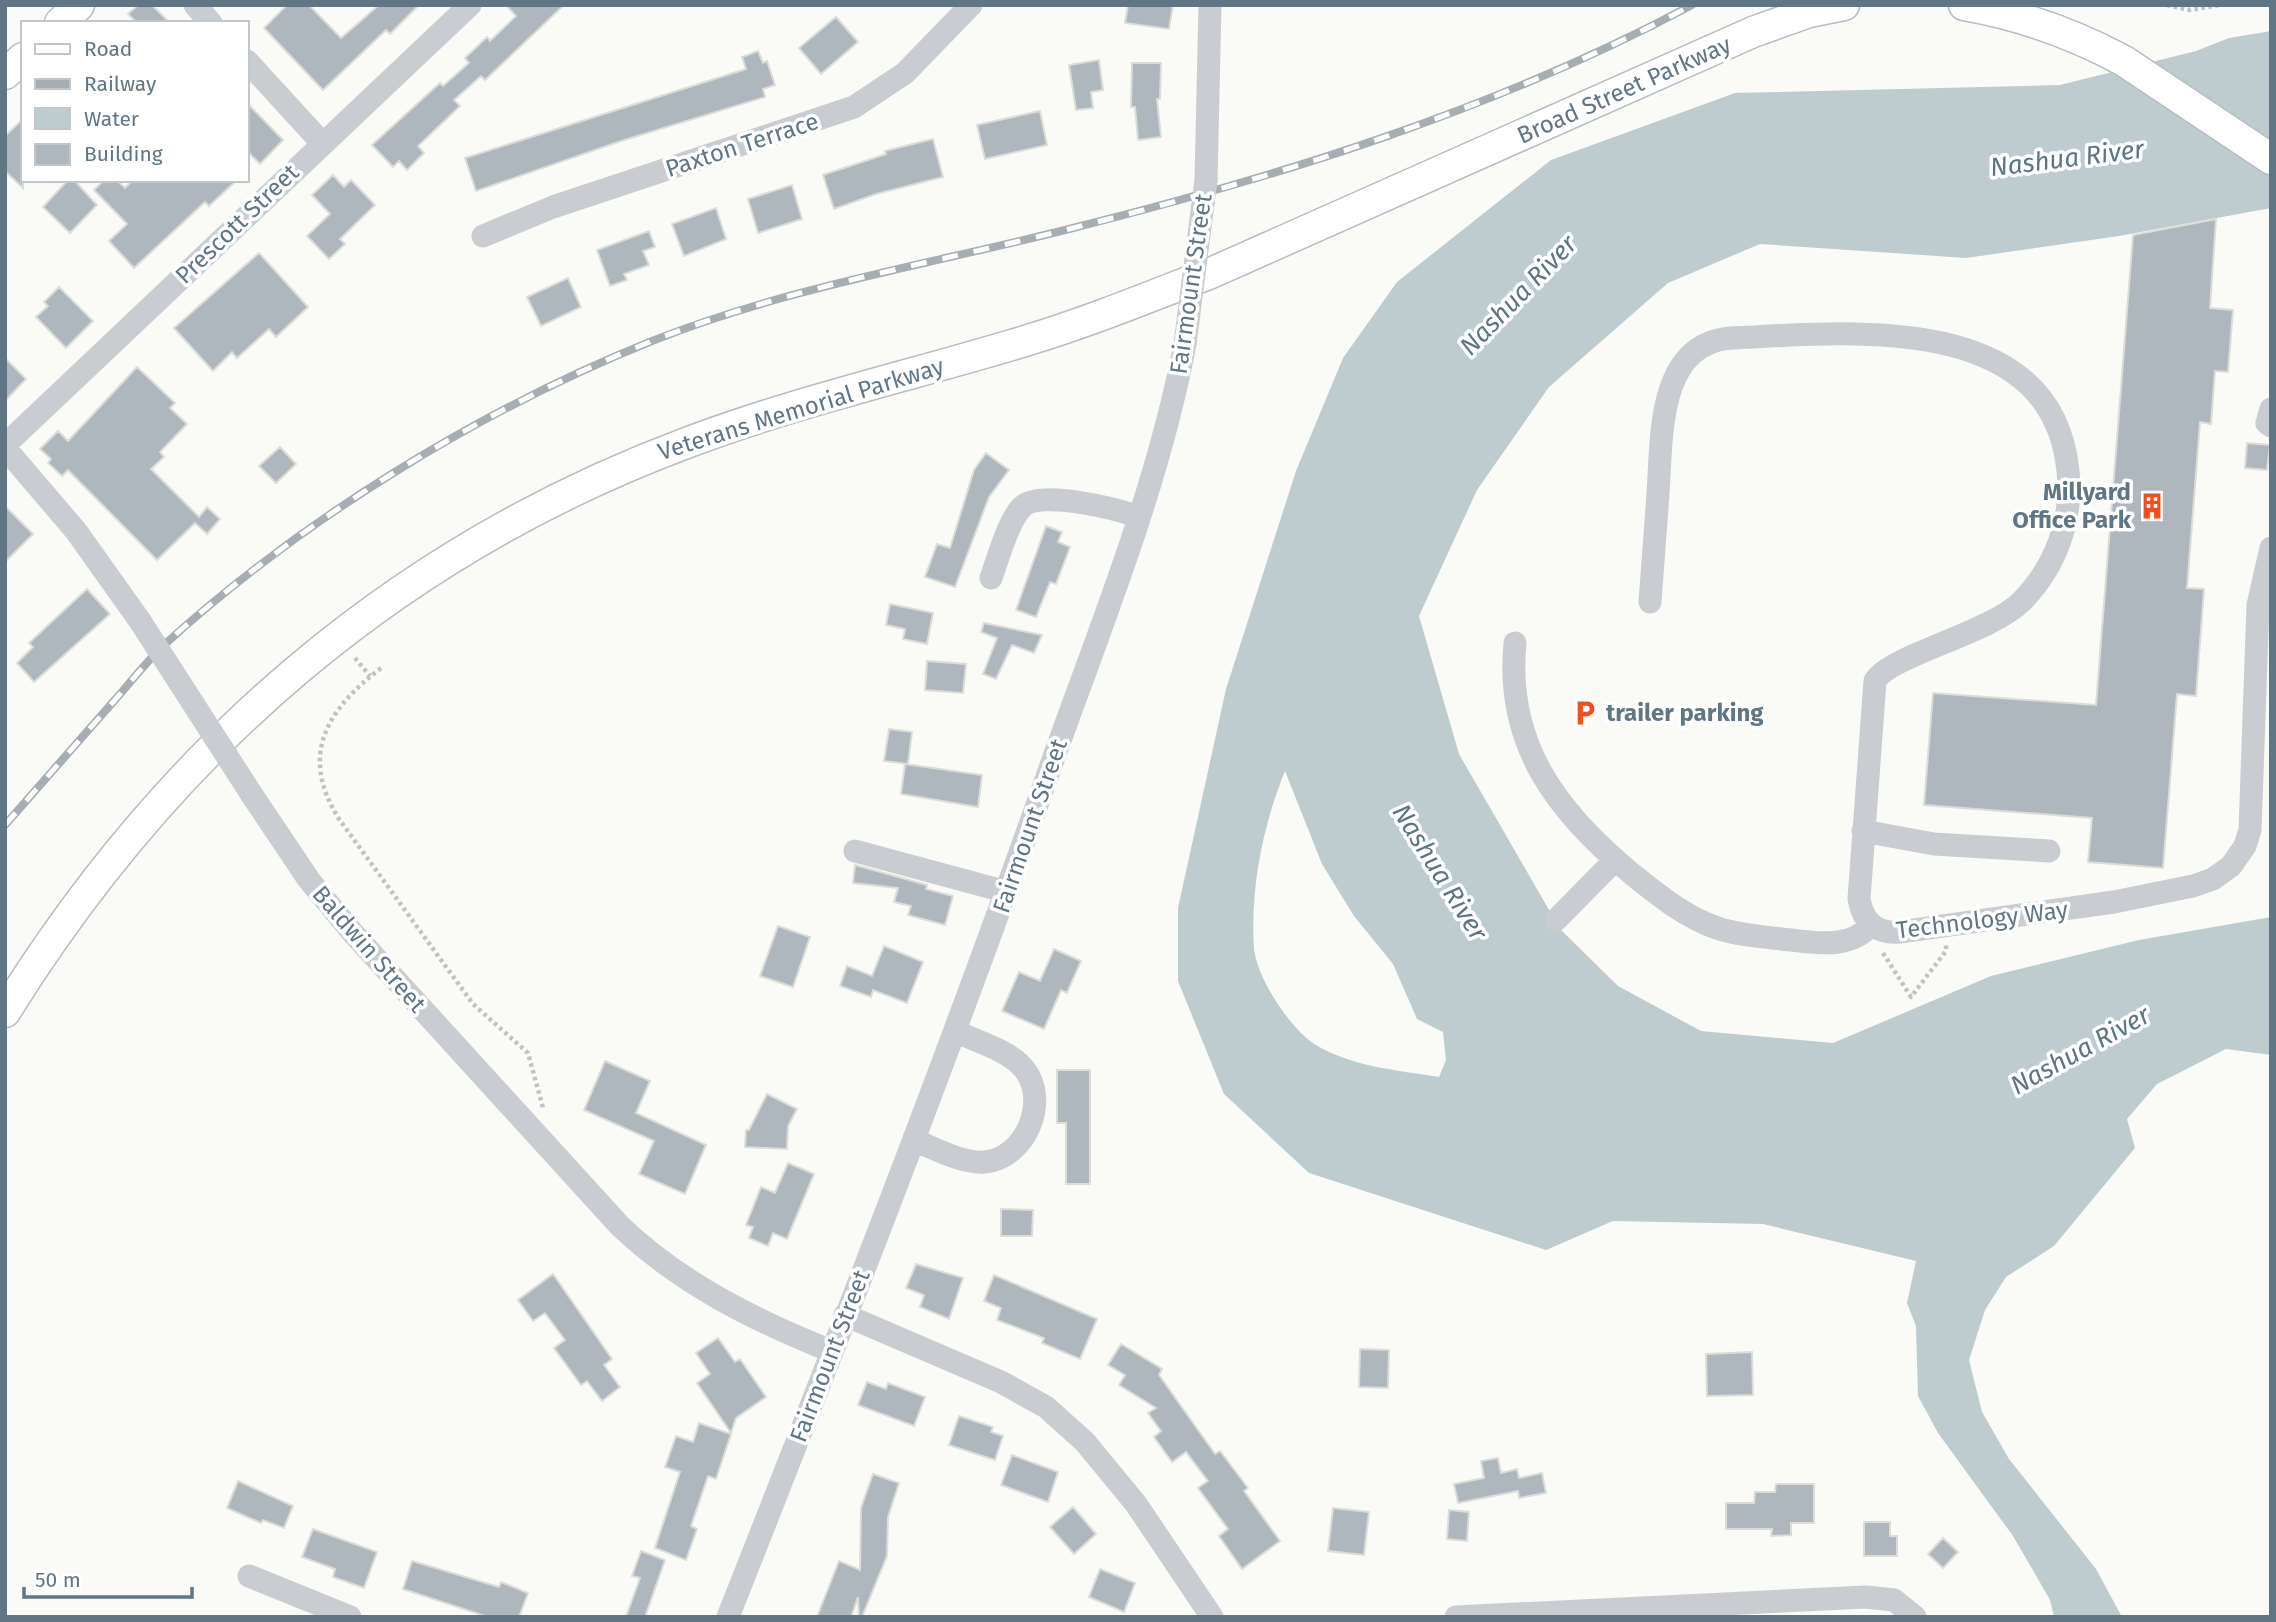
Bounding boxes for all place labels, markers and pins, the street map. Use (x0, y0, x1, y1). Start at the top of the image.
place label: Millyard Office Park (2012, 478, 2132, 534)
building icon: Millyard Office Park (2137, 491, 2167, 521)
parking icon: trailer parking (1570, 698, 1600, 728)
place label: trailer parking (1606, 699, 1764, 727)

